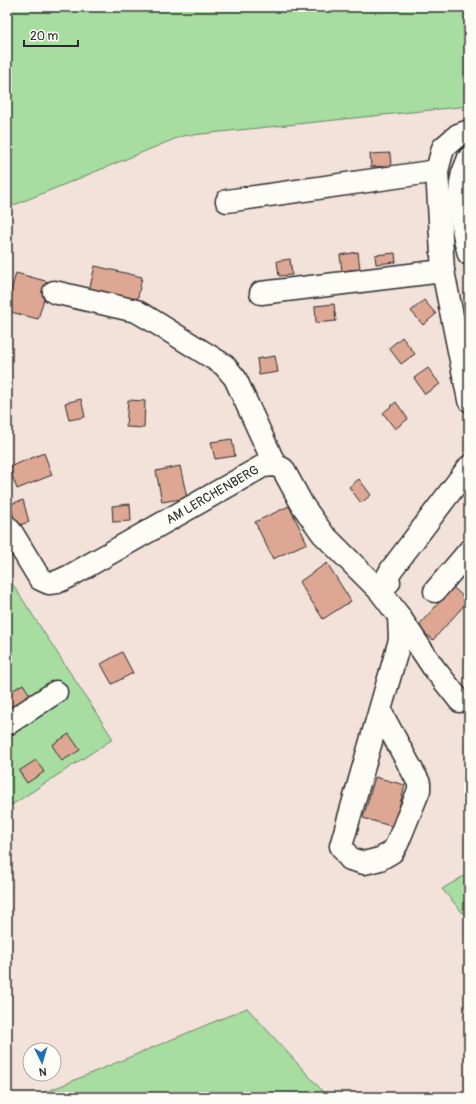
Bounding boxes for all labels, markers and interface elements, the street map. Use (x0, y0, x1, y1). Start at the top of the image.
scale bar (24, 22, 78, 48)
text: 20 m (30, 29, 59, 44)
street label: AM LERCHENBERG (163, 462, 262, 528)
north arrow (22, 1042, 62, 1082)
text: N (38, 1065, 47, 1078)

